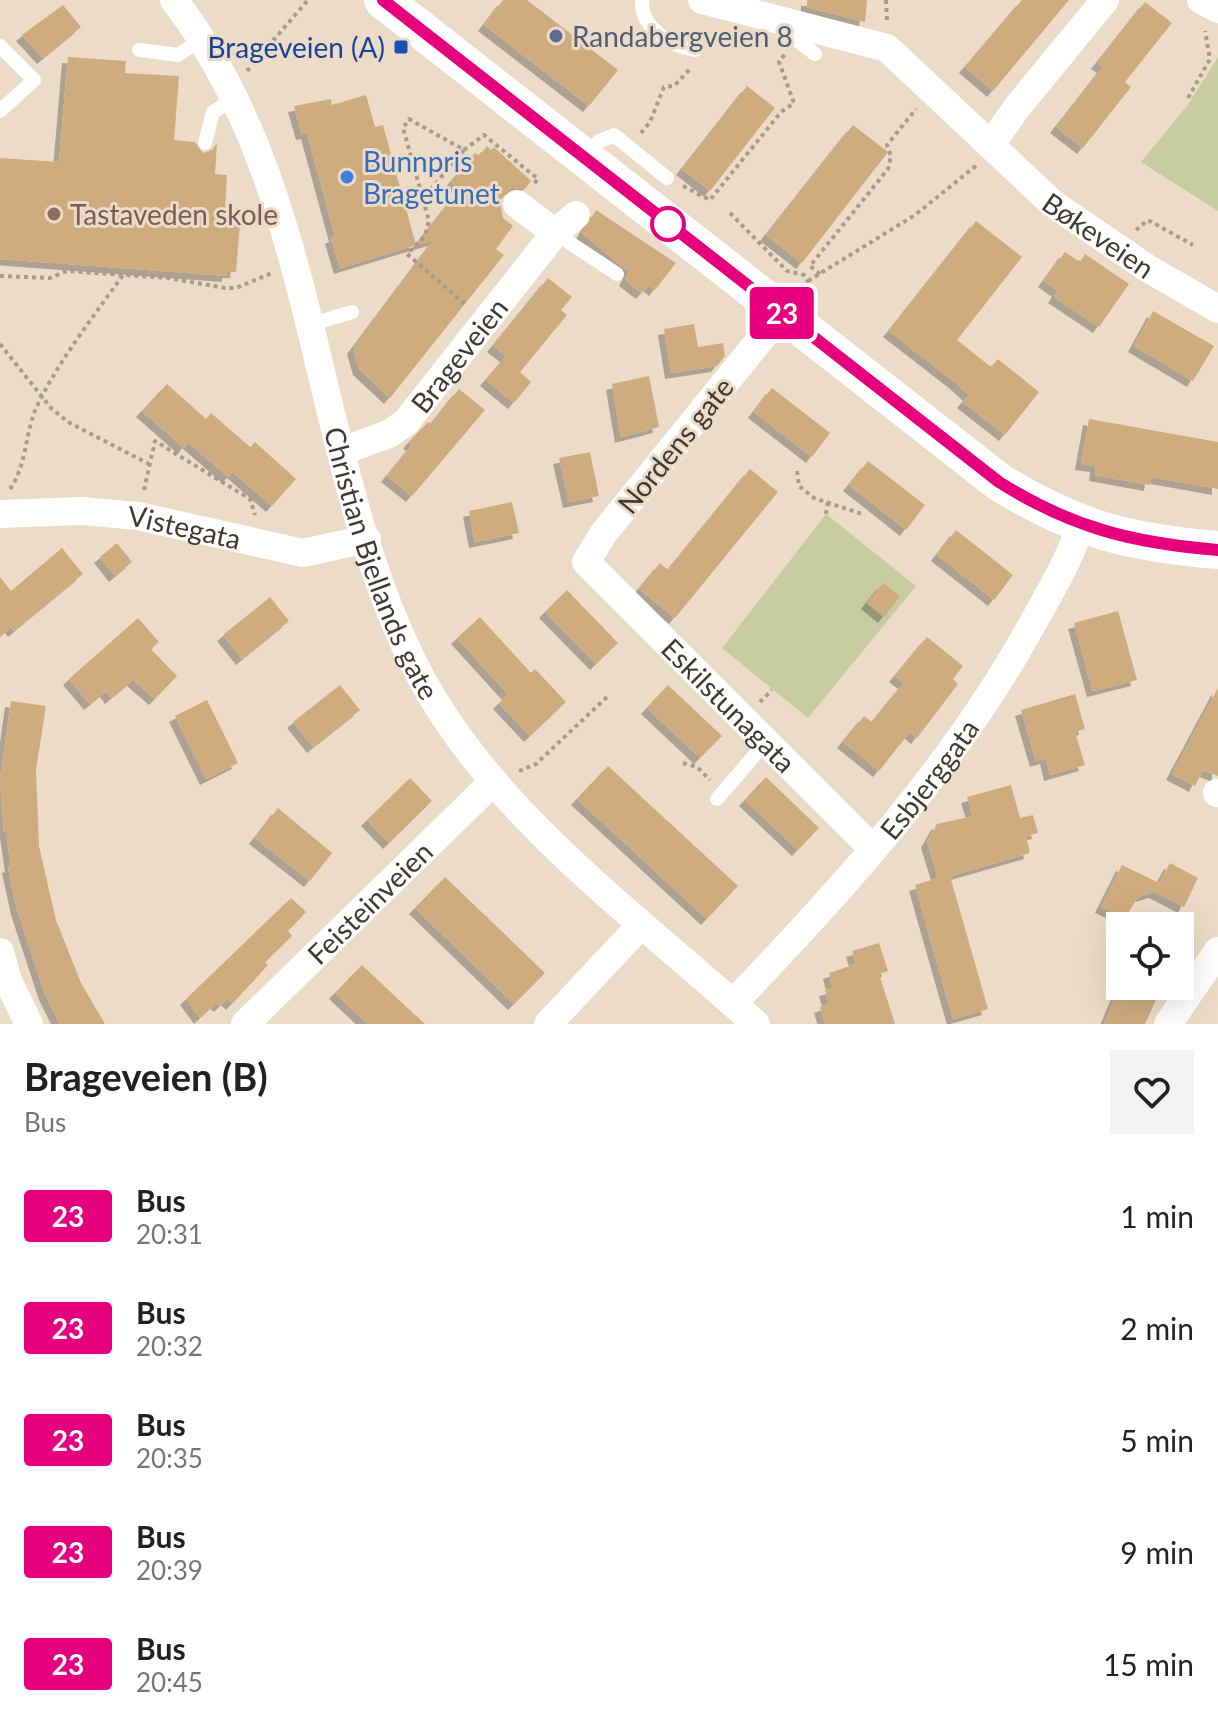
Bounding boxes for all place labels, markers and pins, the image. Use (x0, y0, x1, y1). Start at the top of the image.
place label: Randabergveien 8 (572, 19, 793, 53)
marker: Randabergveien 8 (547, 27, 565, 45)
place label: Brageveien (A) (207, 30, 385, 64)
marker: Brageveien (A) (392, 38, 410, 56)
place label: Bunnpris Bragetunet (363, 144, 500, 210)
marker: Bunnpris Bragetunet (338, 168, 356, 186)
place label: Tastaveden skole (70, 197, 278, 231)
marker: Tastaveden skole (45, 205, 63, 223)
unlabelled marker (651, 207, 685, 241)

